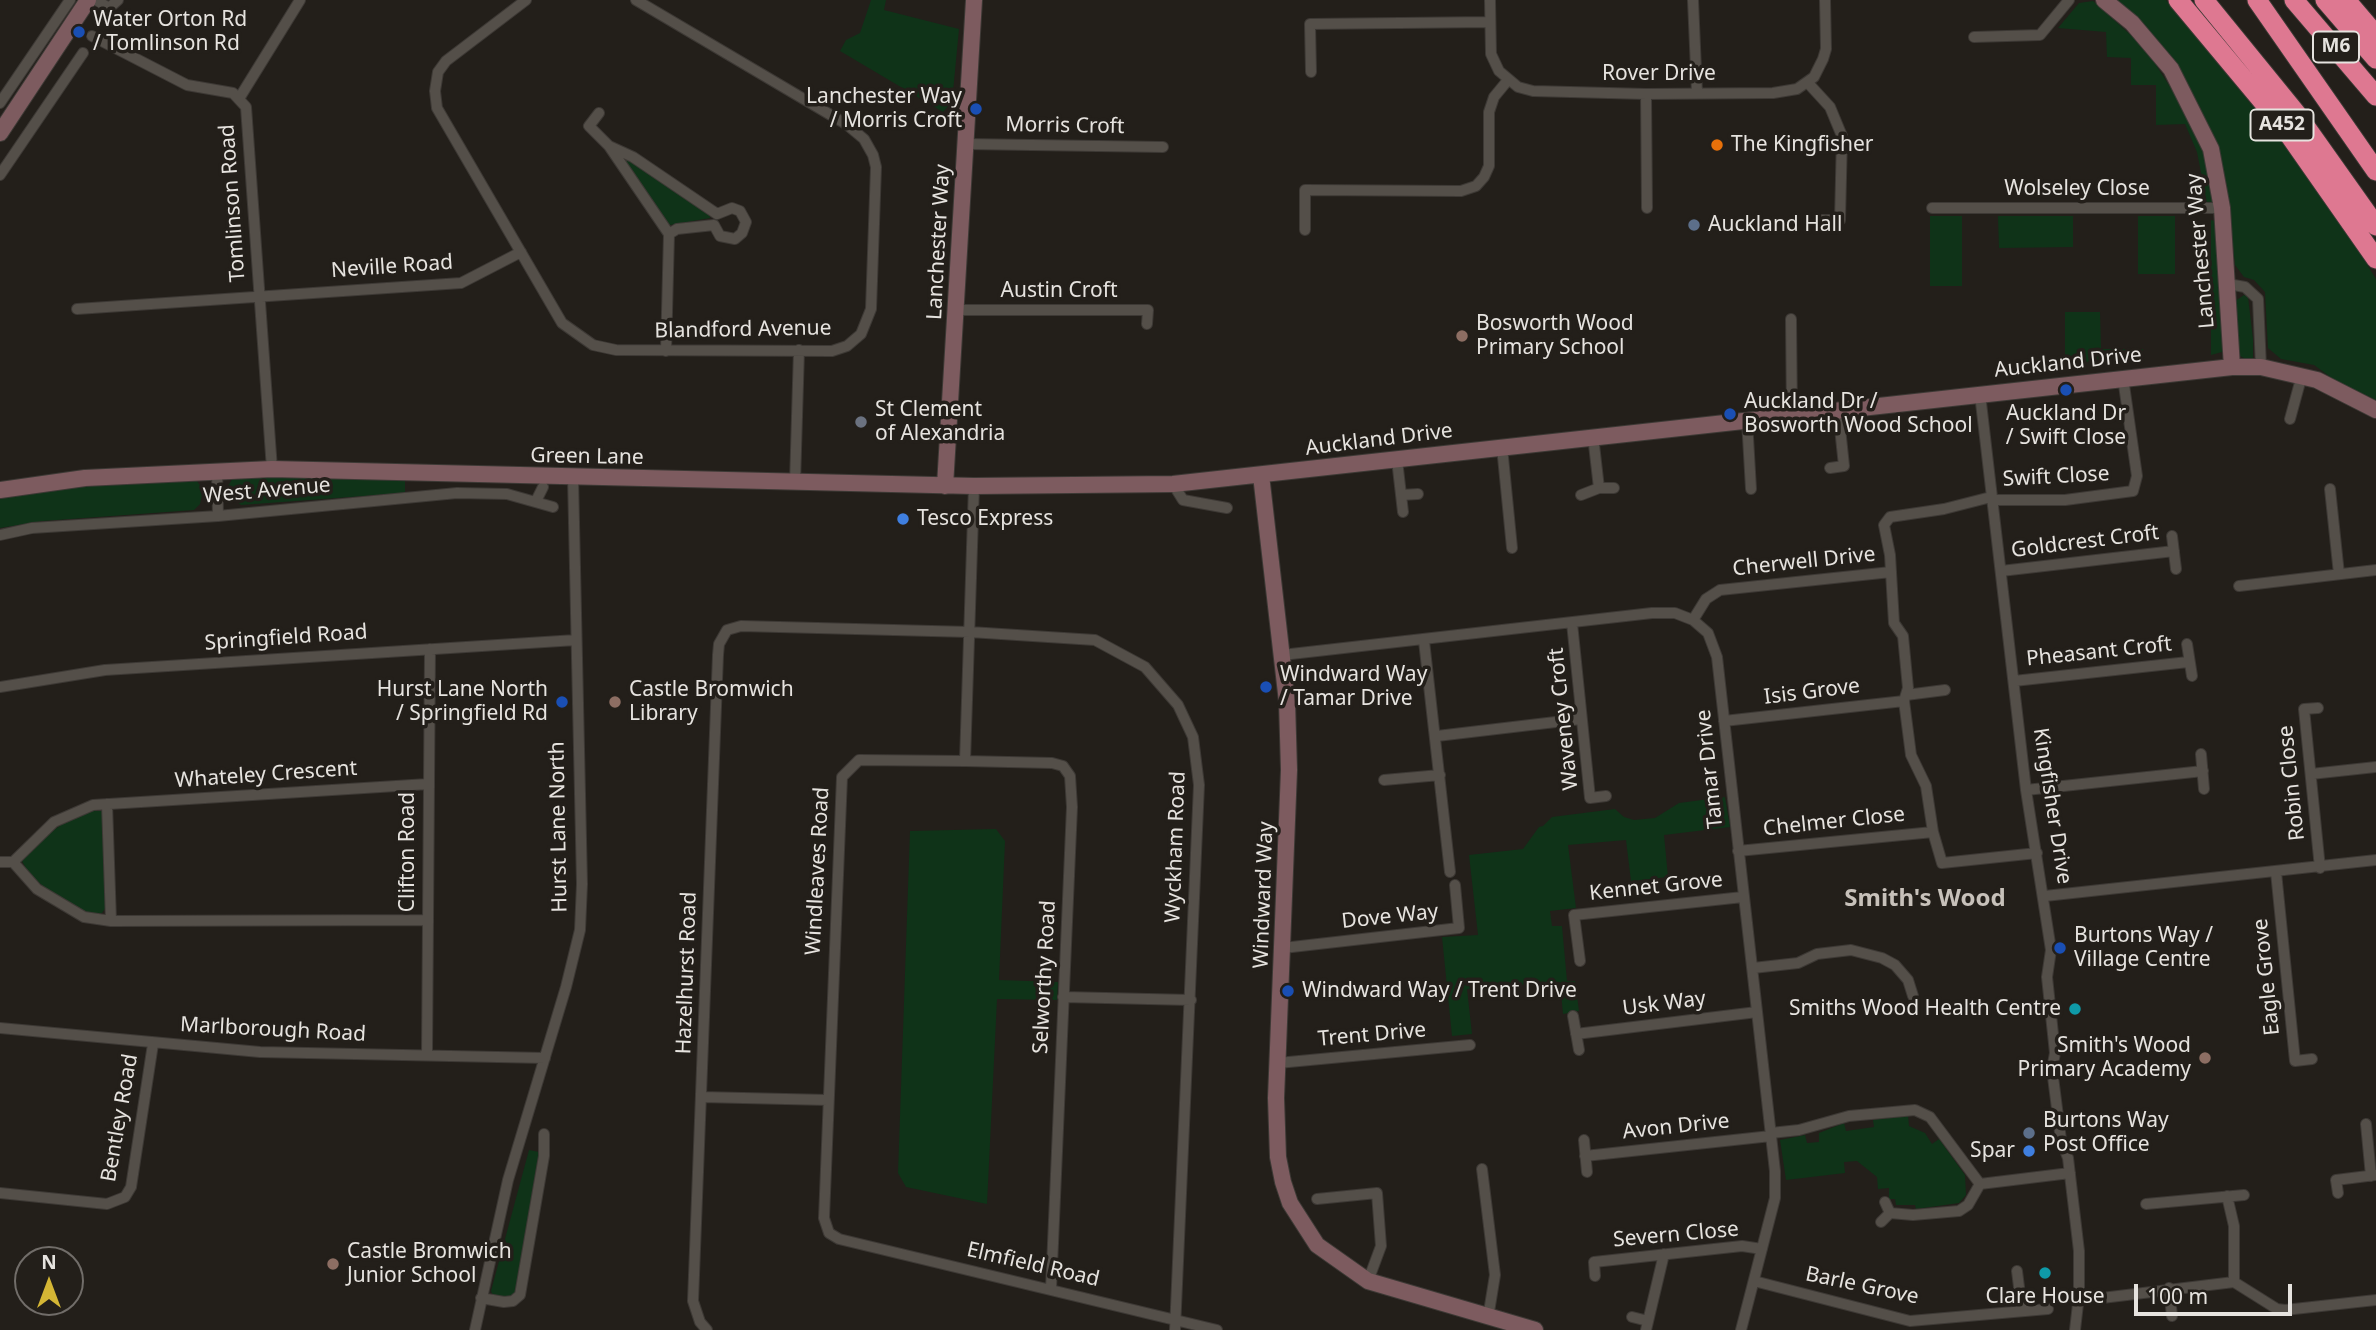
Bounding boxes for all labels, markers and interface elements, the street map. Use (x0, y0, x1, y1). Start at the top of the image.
place label: Water Orton Rd / Tomlinson Rd (93, 7, 247, 57)
marker: Water Orton Rd / Tomlinson Rd (71, 24, 87, 40)
road number: M6 (2313, 32, 2359, 62)
street label: Rover Drive (1602, 61, 1716, 87)
place label: Lanchester Way / Morris Croft (806, 84, 962, 134)
marker: Lanchester Way / Morris Croft (968, 101, 984, 117)
road number: A452 (2250, 110, 2314, 140)
street label: Morris Croft (1005, 112, 1125, 140)
street label: Tomlinson Road (215, 123, 251, 283)
place label: The Kingfisher (1731, 132, 1873, 158)
marker: The Kingfisher (1709, 137, 1725, 153)
street label: Lanchester Way (922, 164, 956, 320)
street label: Lanchester Way (2182, 172, 2220, 330)
street label: Wolseley Close (2004, 176, 2150, 202)
place label: Auckland Hall (1708, 212, 1842, 238)
marker: Auckland Hall (1686, 217, 1702, 233)
street label: Neville Road (330, 250, 454, 284)
street label: Austin Croft (1001, 278, 1117, 304)
place label: Bosworth Wood Primary School (1476, 311, 1634, 361)
street label: Blandford Avenue (654, 316, 832, 344)
marker: Bosworth Wood Primary School (1454, 328, 1470, 344)
street label: Auckland Drive (1993, 343, 2143, 383)
marker: Auckland Dr / Swift Close (2058, 382, 2074, 398)
place label: Auckland Dr / Bosworth Wood School (1744, 389, 1973, 439)
place label: St Clement of Alexandria (875, 397, 1005, 447)
place label: Auckland Dr / Swift Close (2006, 401, 2126, 451)
marker: Auckland Dr / Bosworth Wood School (1722, 406, 1738, 422)
marker: St Clement of Alexandria (853, 414, 869, 430)
street label: Auckland Drive (1304, 418, 1454, 462)
street label: Green Lane (530, 443, 644, 471)
street label: Swift Close (2002, 462, 2110, 492)
street label: West Avenue (202, 473, 332, 509)
place label: Tesco Express (917, 506, 1053, 532)
marker: Tesco Express (895, 511, 911, 527)
street label: Goldcrest Croft (2010, 520, 2160, 564)
street label: Cherwell Drive (1731, 542, 1877, 582)
street label: Springfield Road (204, 620, 368, 656)
street label: Pheasant Croft (2025, 632, 2173, 672)
street label: Waveney Croft (1544, 647, 1584, 791)
place label: Windward Way / Tamar Drive (1280, 662, 1427, 712)
street label: Isis Grove (1763, 674, 1861, 710)
place label: Hurst Lane North / Springfield Rd (377, 677, 548, 727)
place label: Castle Bromwich Library (629, 677, 794, 727)
marker: Windward Way / Tamar Drive (1258, 679, 1274, 695)
marker: Hurst Lane North / Springfield Rd (554, 694, 570, 710)
marker: Castle Bromwich Library (607, 694, 623, 710)
street label: Tamar Drive (1691, 708, 1729, 830)
street label: Robin Close (2273, 724, 2311, 842)
street label: Kingfisher Drive (2027, 726, 2077, 886)
street label: Hurst Lane North (545, 741, 573, 913)
street label: Whateley Crescent (174, 756, 358, 794)
street label: Wyckham Road (1161, 771, 1191, 923)
street label: Windleaves Road (801, 786, 835, 956)
street label: Clifton Road (395, 792, 421, 912)
street label: Chelmer Close (1762, 802, 1906, 842)
street label: Windward Way (1249, 821, 1279, 969)
street label: Kennet Grove (1588, 867, 1724, 907)
district label: Smith's Wood (1844, 885, 2006, 913)
street label: Hazelhurst Road (672, 891, 702, 1055)
street label: Dove Way (1340, 899, 1440, 935)
street label: Selworthy Road (1028, 900, 1062, 1054)
street label: Eagle Grove (2248, 917, 2286, 1037)
place label: Burtons Way / Village Centre (2074, 923, 2213, 973)
marker: Burtons Way / Village Centre (2052, 940, 2068, 956)
place label: Windward Way / Trent Drive (1302, 978, 1577, 1004)
marker: Windward Way / Trent Drive (1280, 983, 1296, 999)
street label: Usk Way (1621, 986, 1707, 1022)
place label: Smiths Wood Health Centre (1789, 996, 2061, 1022)
marker: Smiths Wood Health Centre (2067, 1001, 2083, 1017)
street label: Marlborough Road (179, 1013, 367, 1047)
street label: Trent Drive (1317, 1018, 1427, 1052)
place label: Smith's Wood Primary Academy (2018, 1033, 2191, 1083)
marker: Smith's Wood Primary Academy (2197, 1050, 2213, 1066)
street label: Bentley Road (96, 1052, 144, 1184)
place label: Burtons Way Post Office (2043, 1108, 2169, 1158)
street label: Avon Drive (1621, 1109, 1731, 1145)
marker: Burtons Way Post Office (2021, 1125, 2037, 1141)
place label: Spar (1970, 1138, 2015, 1164)
marker: Spar (2021, 1143, 2037, 1159)
street label: Severn Close (1612, 1217, 1740, 1253)
street label: Elmfield Road (964, 1237, 1102, 1293)
place label: Castle Bromwich Junior School (347, 1239, 512, 1289)
north arrow (14, 1246, 84, 1316)
text: N (41, 1249, 57, 1275)
marker: Castle Bromwich Junior School (325, 1256, 341, 1272)
street label: Barle Grove (1803, 1262, 1921, 1310)
marker: Clare House (2037, 1265, 2053, 1281)
scale bar (2138, 1270, 2296, 1314)
text: 100 m (2147, 1282, 2208, 1310)
place label: Clare House (1985, 1284, 2105, 1310)

